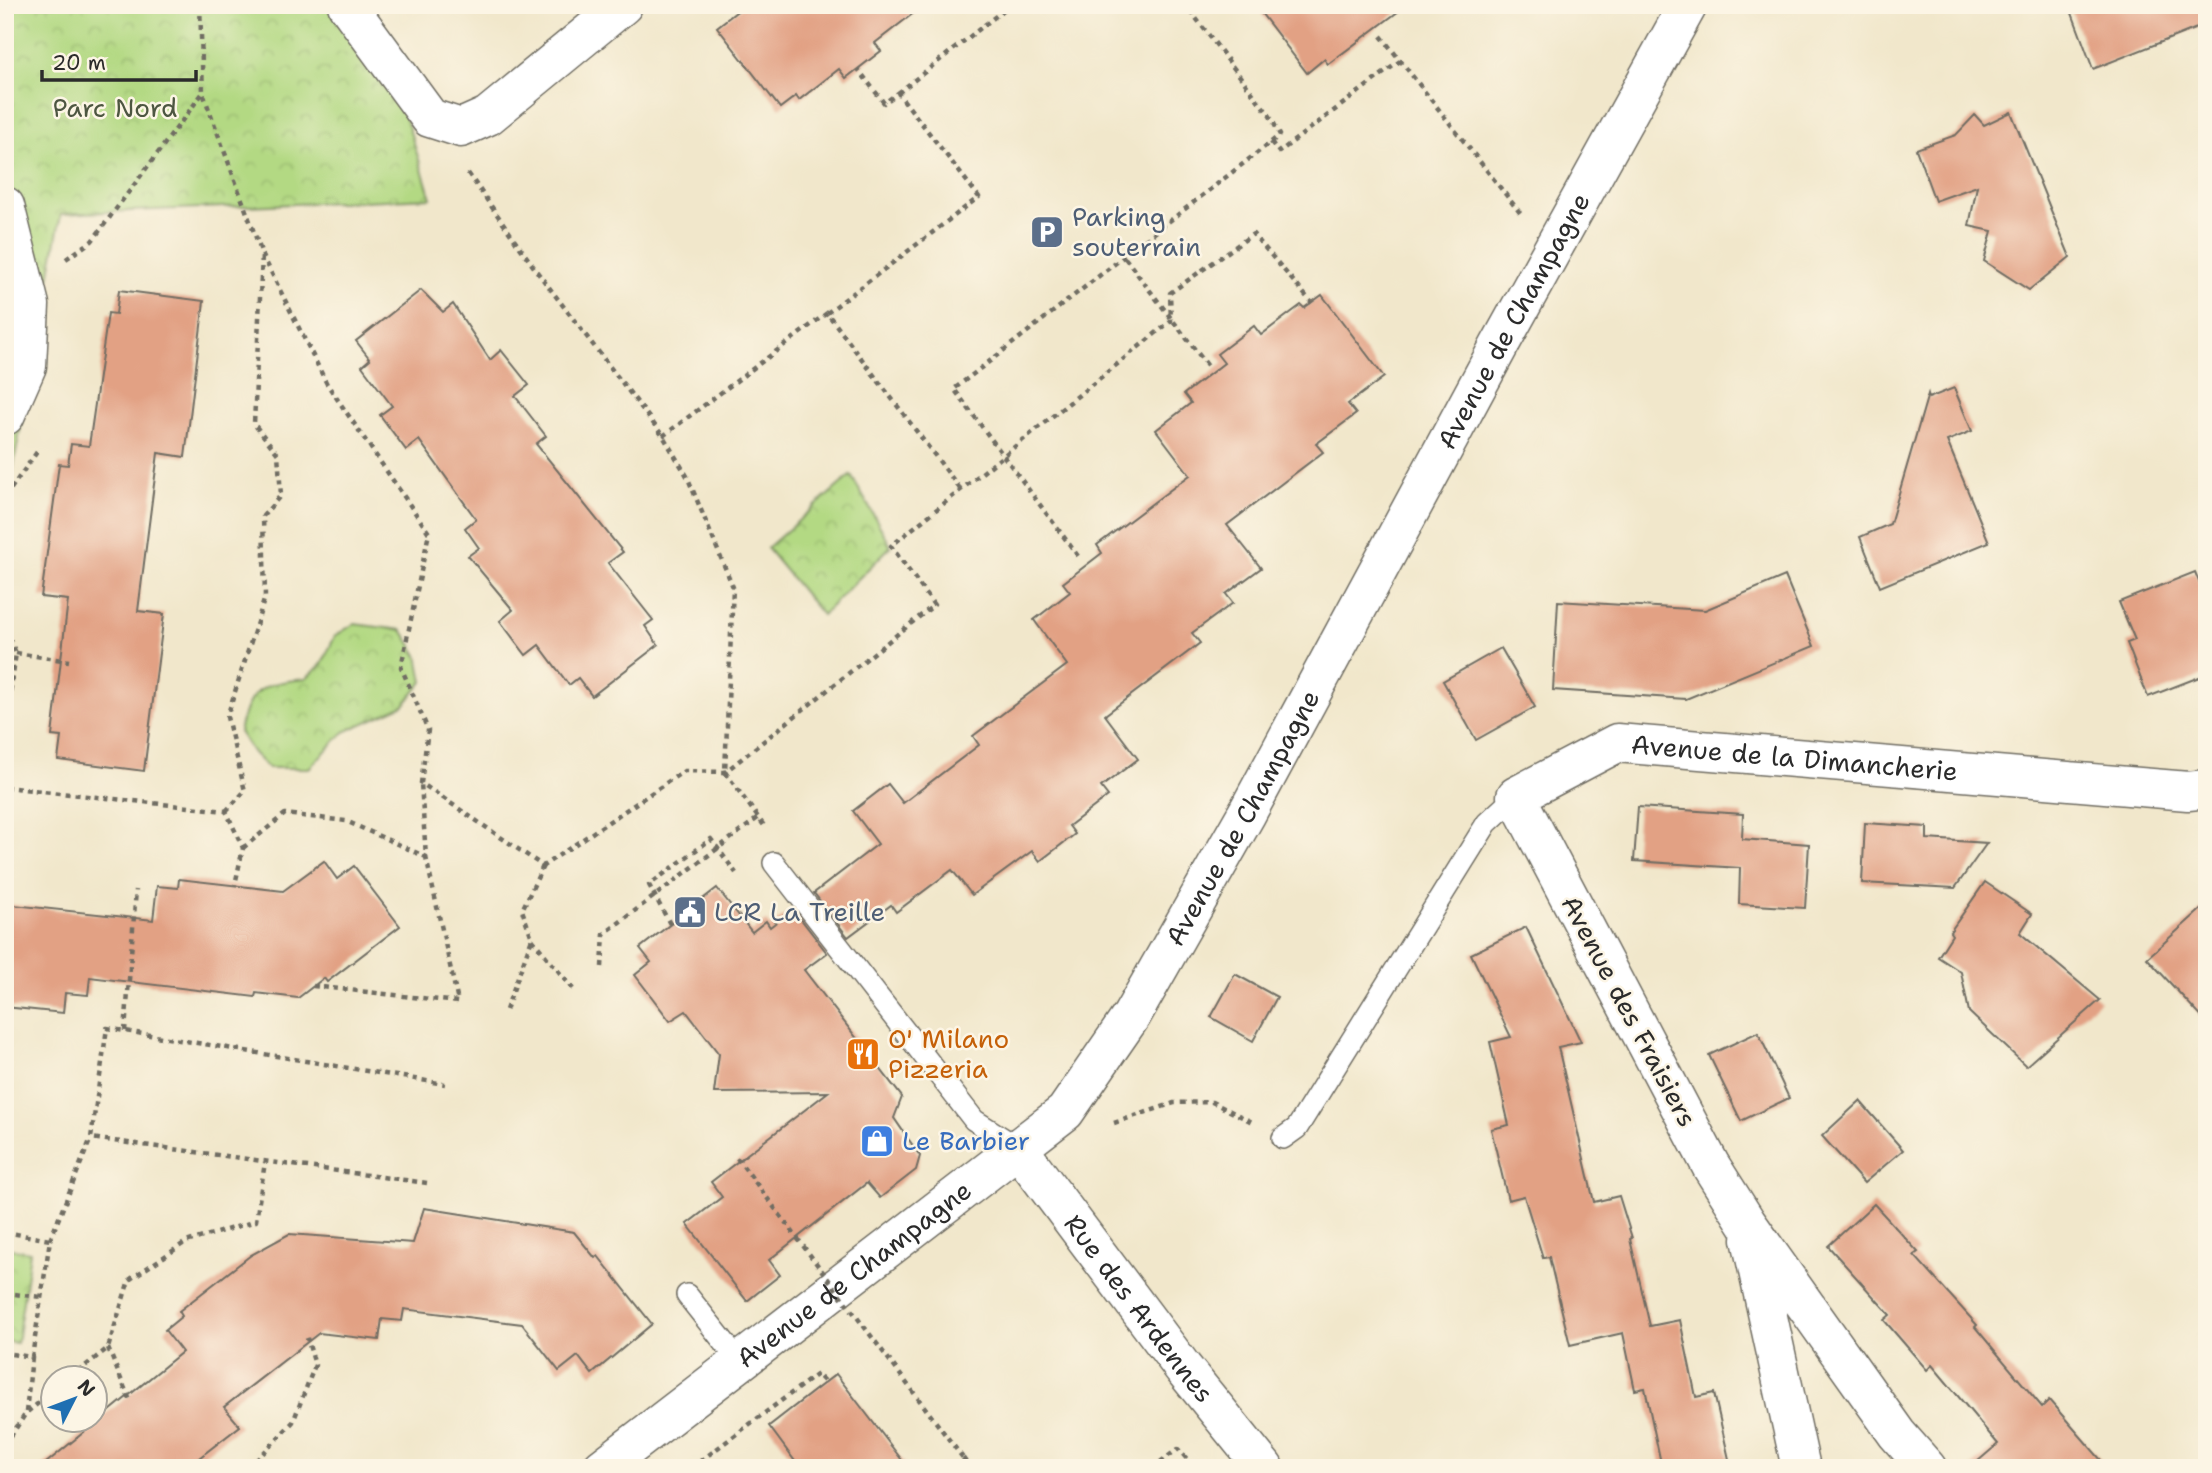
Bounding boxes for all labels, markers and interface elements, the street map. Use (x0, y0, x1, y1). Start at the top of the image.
scale bar (42, 38, 196, 82)
text: 20 m (52, 49, 106, 77)
park label: Parc Nord (52, 90, 178, 125)
street label: Avenue de Champagne (1429, 186, 1598, 455)
place label: Parking souterrain (1072, 199, 1201, 264)
parking icon: Parking souterrain (1028, 213, 1066, 251)
street label: Avenue de Champagne (1157, 684, 1327, 952)
street label: Avenue de la Dimancherie (1630, 726, 1959, 789)
street label: Avenue des Fraisiers (1554, 889, 1705, 1133)
public building icon: LCR La Treille (671, 893, 709, 931)
place label: LCR La Treille (714, 894, 885, 929)
place label: O' Milano Pizzeria (888, 1021, 1009, 1086)
restaurant icon: O' Milano Pizzeria (844, 1035, 882, 1073)
shop icon: Le Barbier (858, 1122, 896, 1160)
place label: Le Barbier (902, 1123, 1030, 1158)
street label: Avenue de Champagne (729, 1172, 978, 1375)
street label: Rue des Ardennes (1057, 1207, 1222, 1410)
north arrow (38, 1364, 108, 1434)
text: N (72, 1374, 101, 1402)

